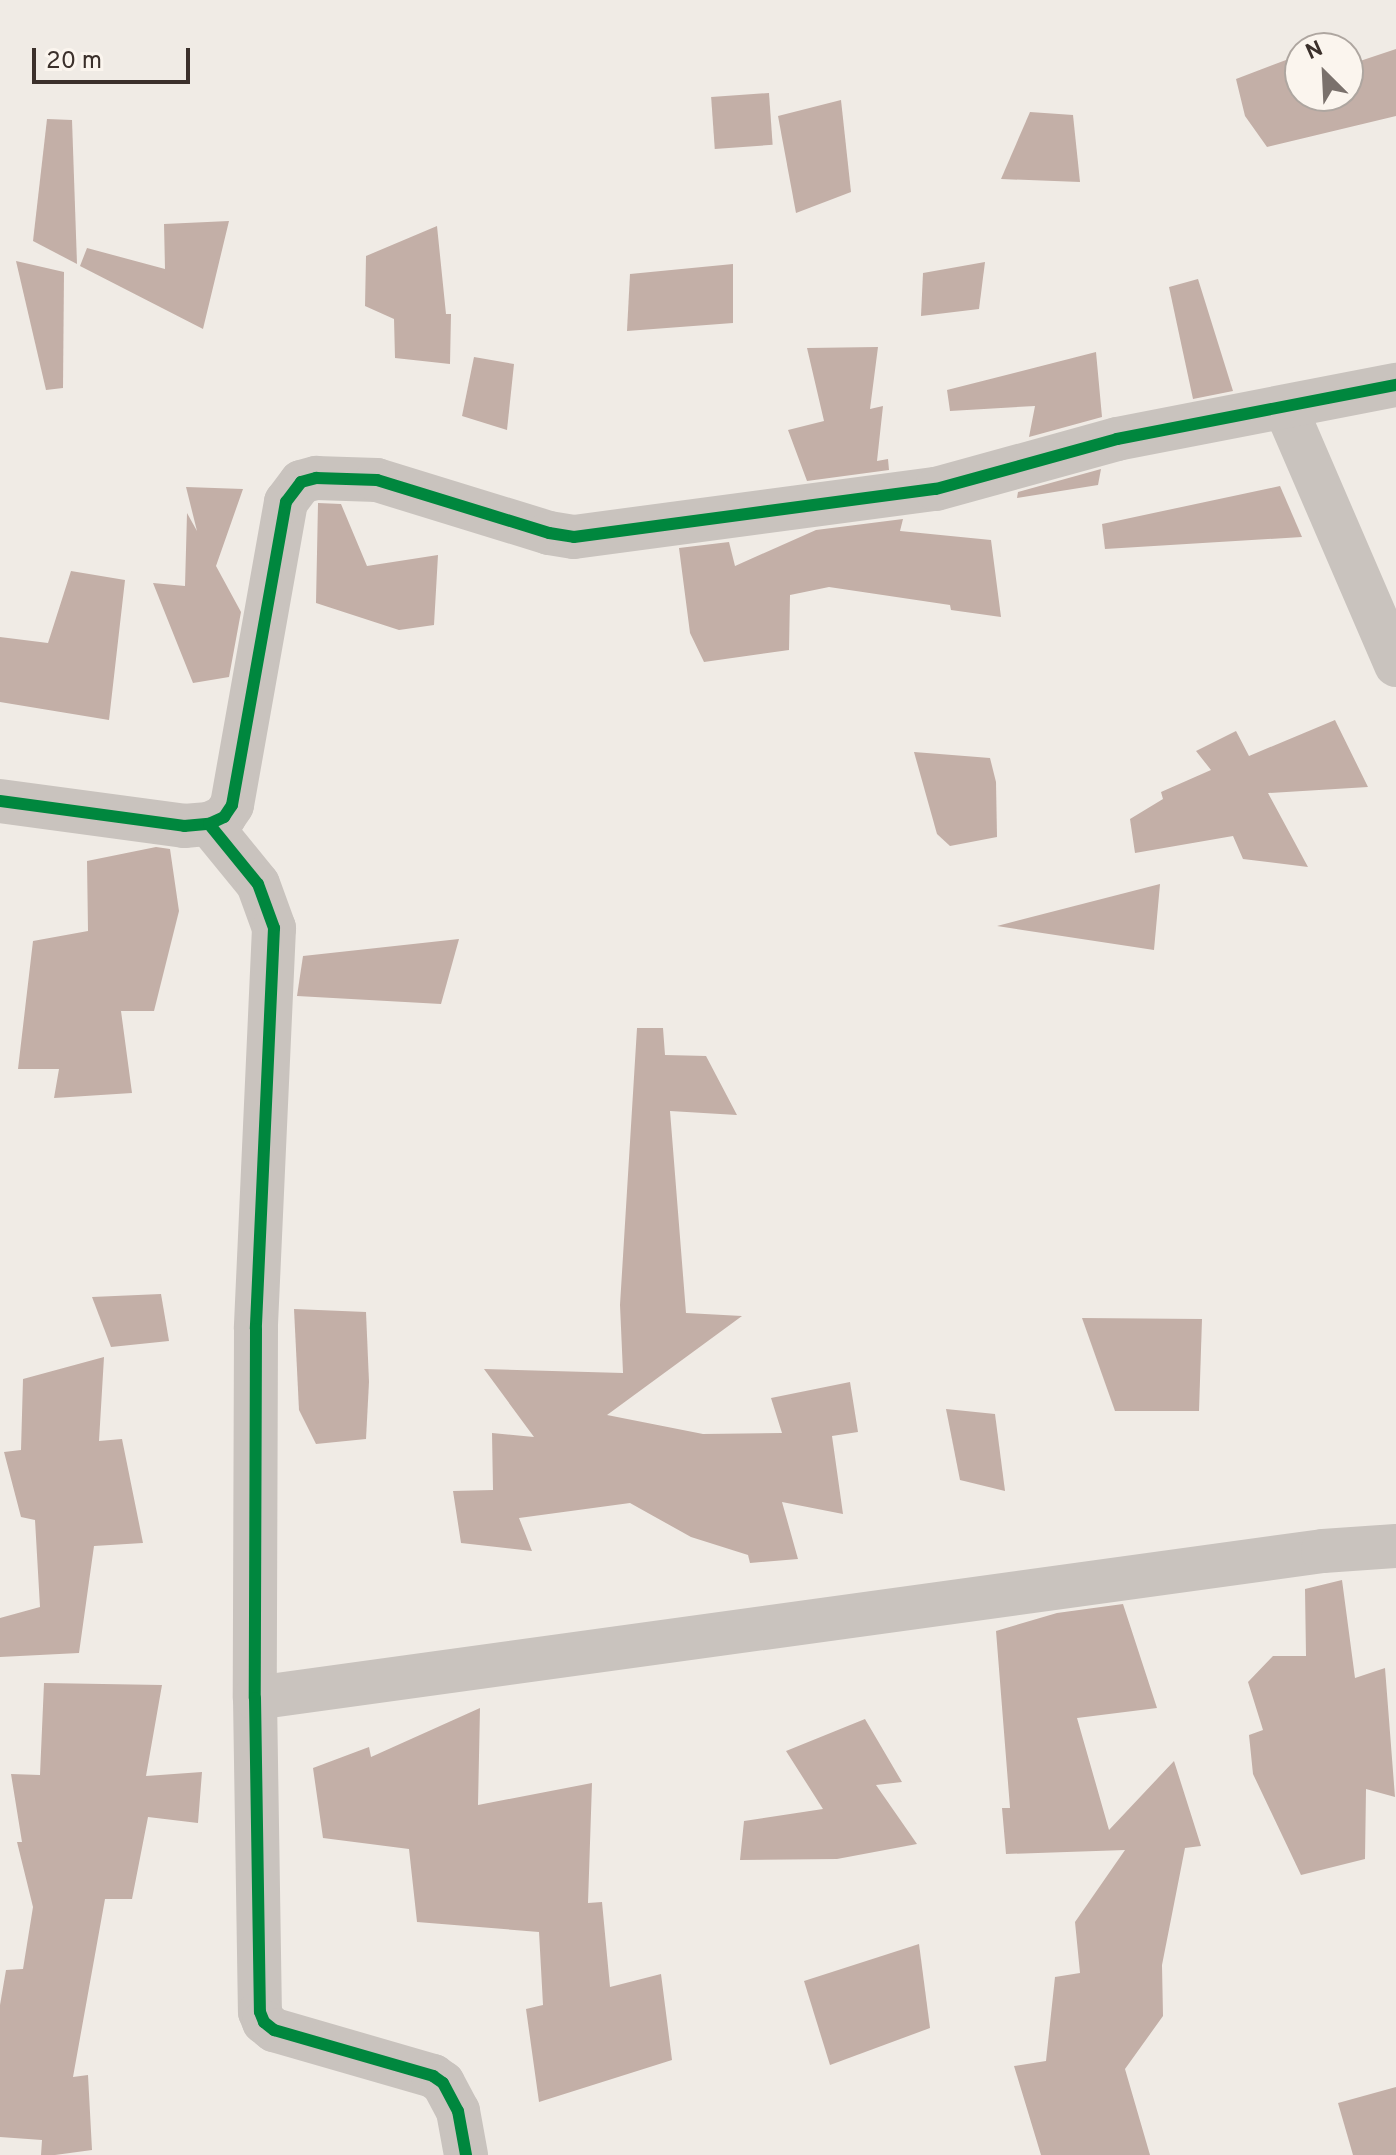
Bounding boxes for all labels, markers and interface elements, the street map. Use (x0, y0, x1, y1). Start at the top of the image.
scale bar (36, 32, 194, 82)
north arrow (1284, 32, 1364, 112)
text: N (1302, 36, 1328, 67)
text: 20 m (46, 47, 102, 77)

